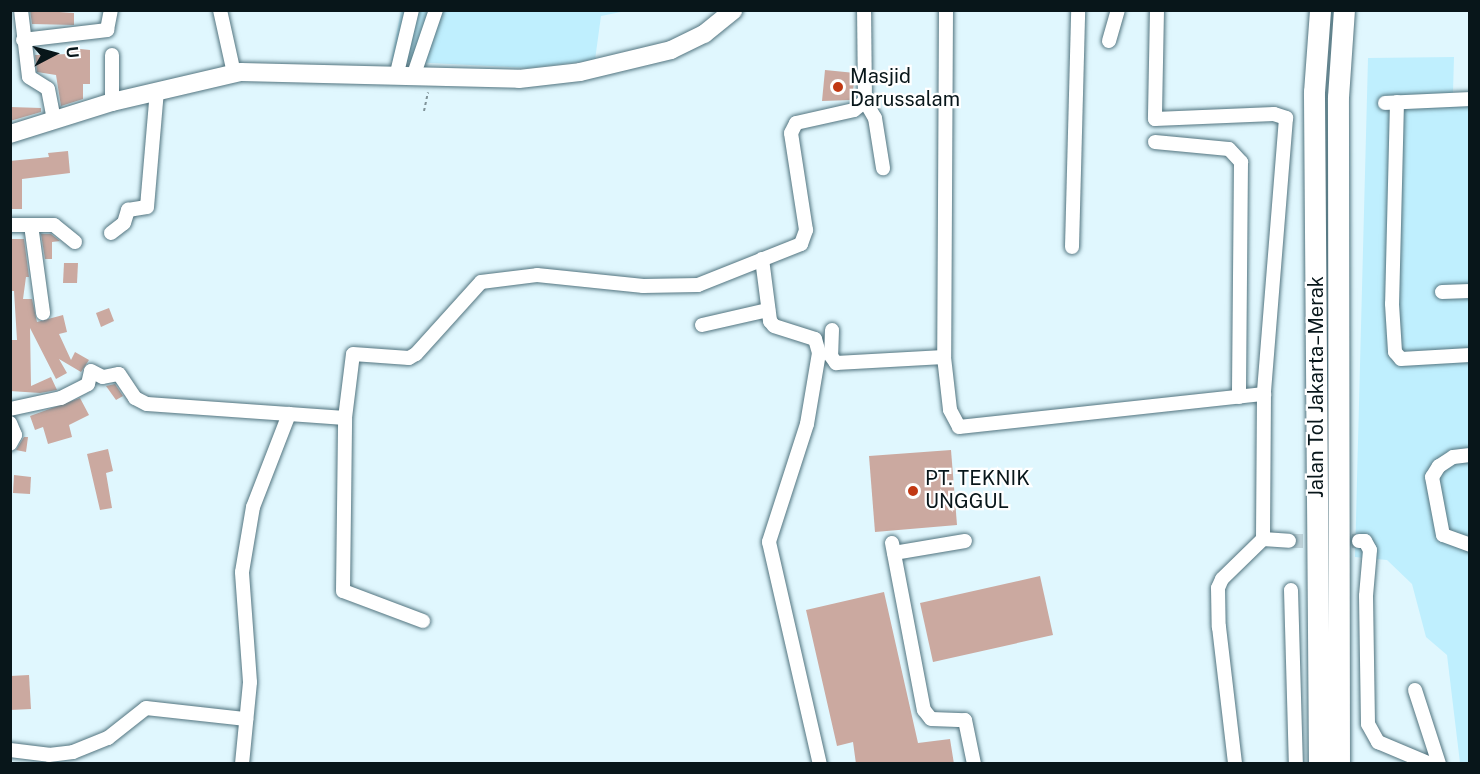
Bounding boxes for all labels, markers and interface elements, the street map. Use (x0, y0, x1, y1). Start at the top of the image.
north arrow (24, 24, 84, 84)
text: U (62, 45, 82, 59)
place label: Masjid Darussalam (850, 64, 960, 111)
marker: Masjid Darussalam (831, 80, 845, 94)
street label: Jalan Tol Jakarta–Merak (1304, 276, 1328, 498)
place label: PT. TEKNIK UNGGUL (925, 467, 1030, 514)
marker: PT. TEKNIK UNGGUL (906, 484, 920, 498)

